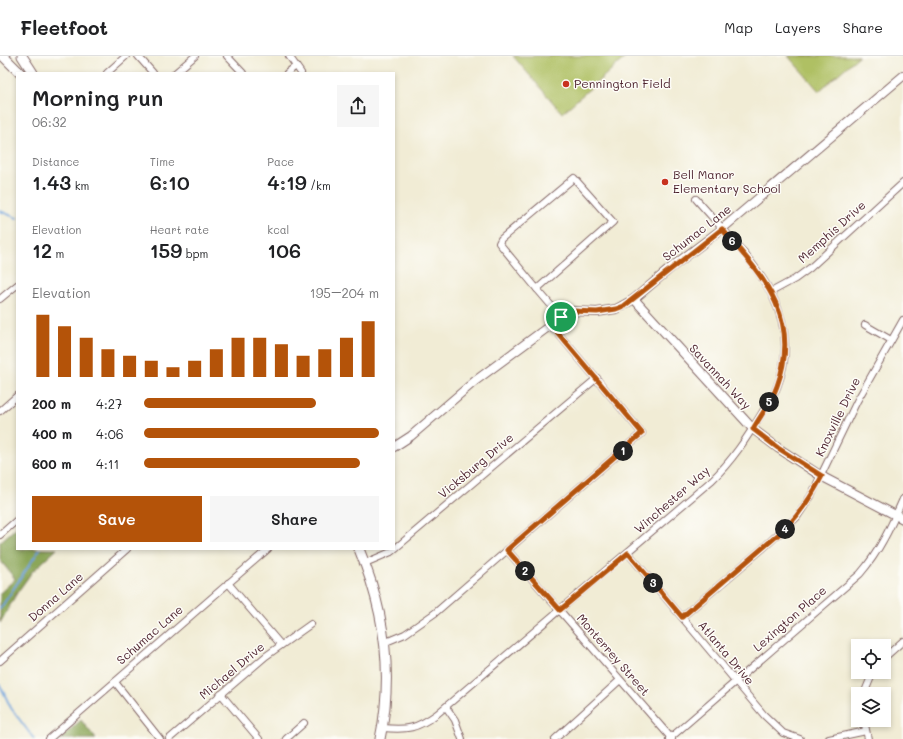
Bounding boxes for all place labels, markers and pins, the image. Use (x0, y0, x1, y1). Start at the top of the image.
place label: Pennington Field (574, 75, 671, 91)
marker: Pennington Field (561, 79, 571, 89)
place label: Bell Manor Elementary School (673, 166, 781, 196)
marker: Bell Manor Elementary School (660, 177, 670, 187)
pin: 6 (722, 231, 742, 251)
pin (544, 300, 578, 334)
pin: 5 (759, 392, 779, 412)
pin: 1 (613, 441, 633, 461)
pin: 4 (775, 519, 795, 539)
pin: 2 (515, 561, 535, 581)
pin: 3 (643, 573, 663, 593)

